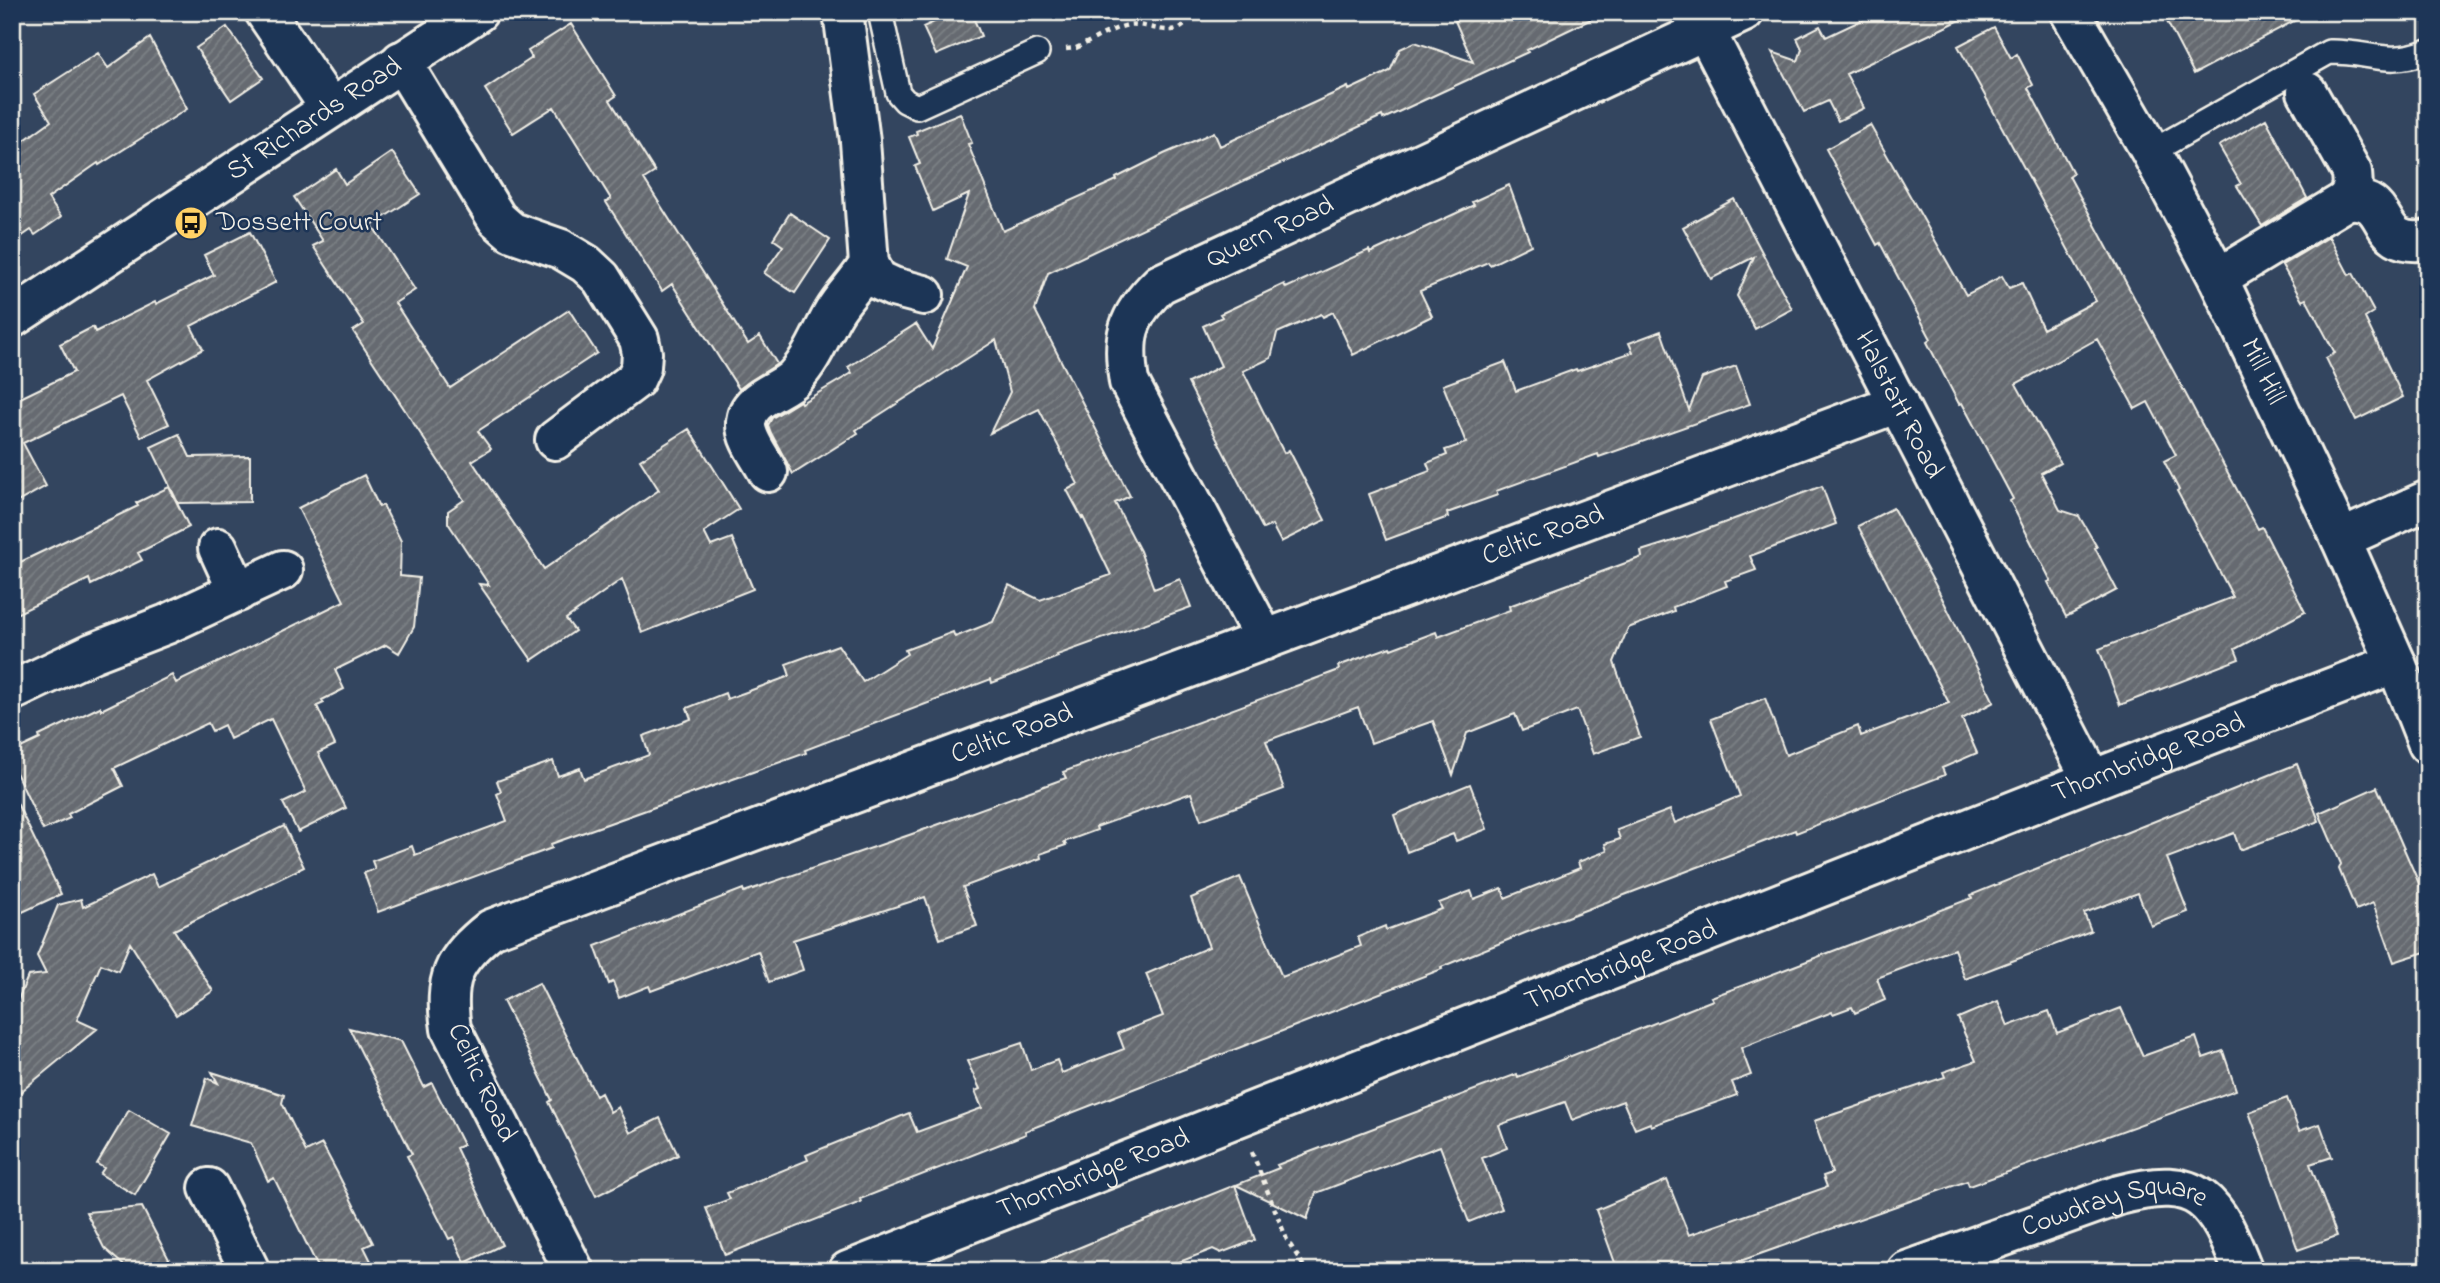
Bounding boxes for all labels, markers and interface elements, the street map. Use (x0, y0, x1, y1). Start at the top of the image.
street label: St Richards Road (219, 46, 411, 192)
street label: Quern Road (1200, 185, 1341, 280)
place label: Dossett Court (215, 203, 382, 244)
bus stop icon: Dossett Court (172, 204, 210, 242)
street label: Halstatt Road (1843, 324, 1954, 486)
street label: Mill Hill (2229, 332, 2295, 412)
street label: Celtic Road (1476, 494, 1610, 577)
street label: Celtic Road (945, 693, 1079, 776)
street label: Thornbridge Road (2046, 702, 2251, 814)
street label: Thornbridge Road (1519, 909, 1724, 1022)
street label: Celtic Road (435, 1017, 527, 1150)
street label: Thornbridge Road (991, 1118, 1196, 1231)
street label: Cowdray Square (2016, 1167, 2217, 1249)

